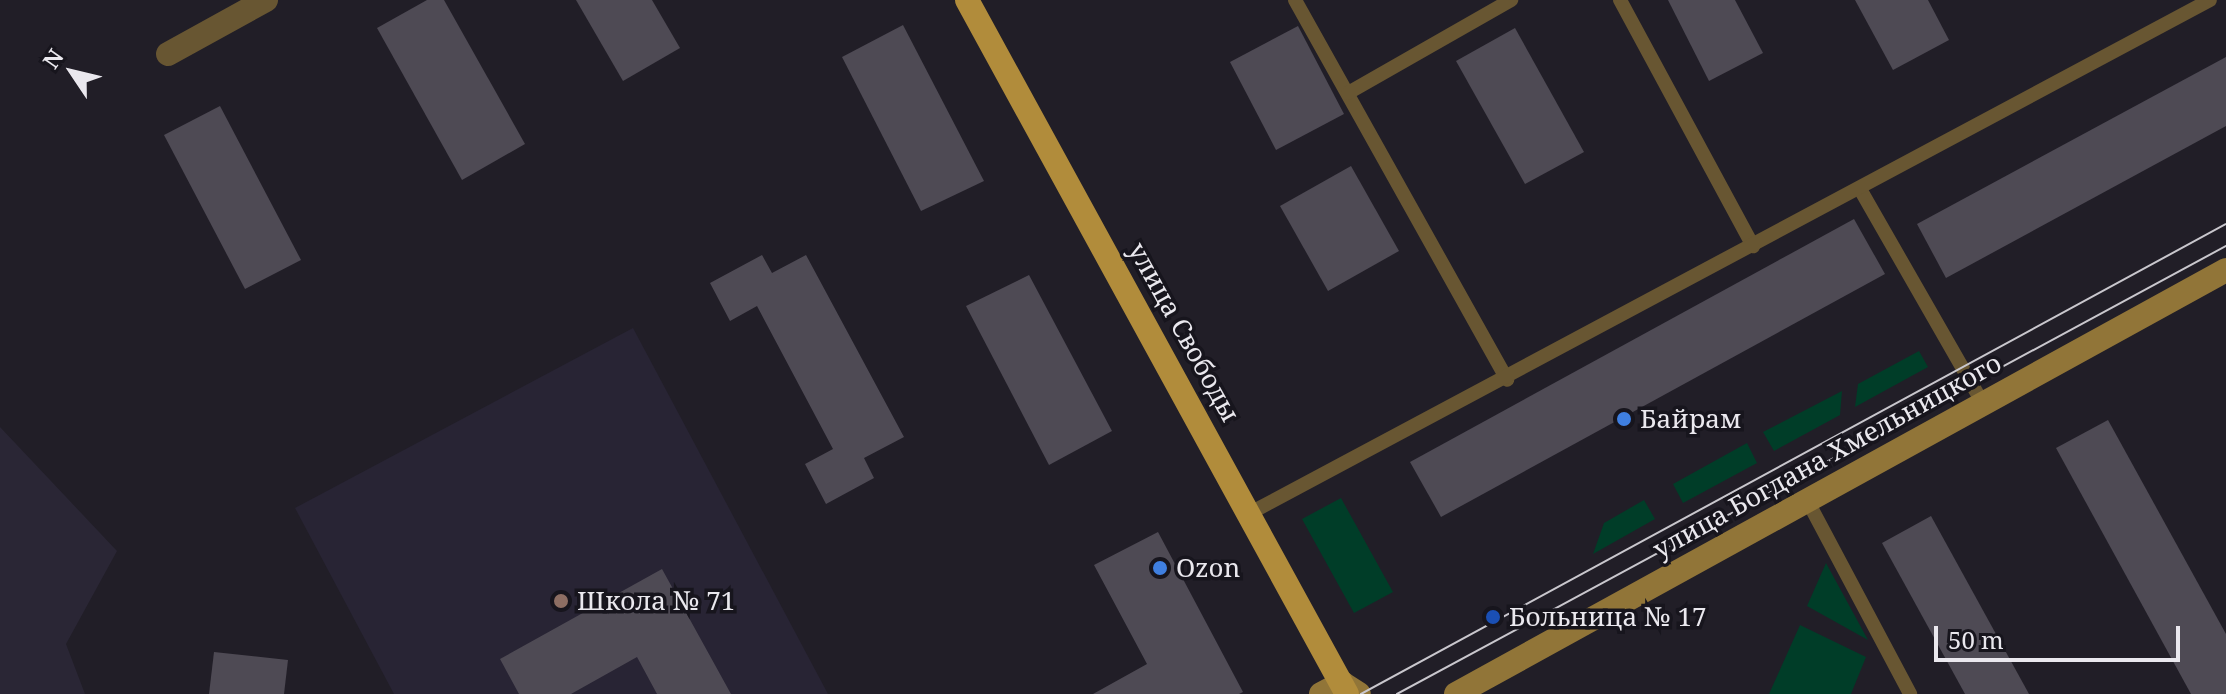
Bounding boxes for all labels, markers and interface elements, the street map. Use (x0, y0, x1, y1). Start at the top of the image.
north arrow (32, 32, 112, 112)
text: N (35, 43, 70, 74)
street label: улица Свободы (1122, 237, 1246, 427)
street label: улица Богдана Хмельницкого (1648, 347, 2006, 565)
place label: Байрам (1640, 403, 1742, 435)
marker: Байрам (1615, 410, 1633, 428)
place label: Ozon (1176, 552, 1240, 584)
marker: Ozon (1151, 559, 1169, 577)
place label: Школа № 71 (577, 585, 735, 617)
marker: Школа № 71 (552, 592, 570, 610)
place label: Больница № 17 (1509, 601, 1707, 633)
marker: Больница № 17 (1484, 608, 1502, 626)
scale bar (1938, 610, 2184, 660)
text: 50 m (1948, 623, 2004, 656)

